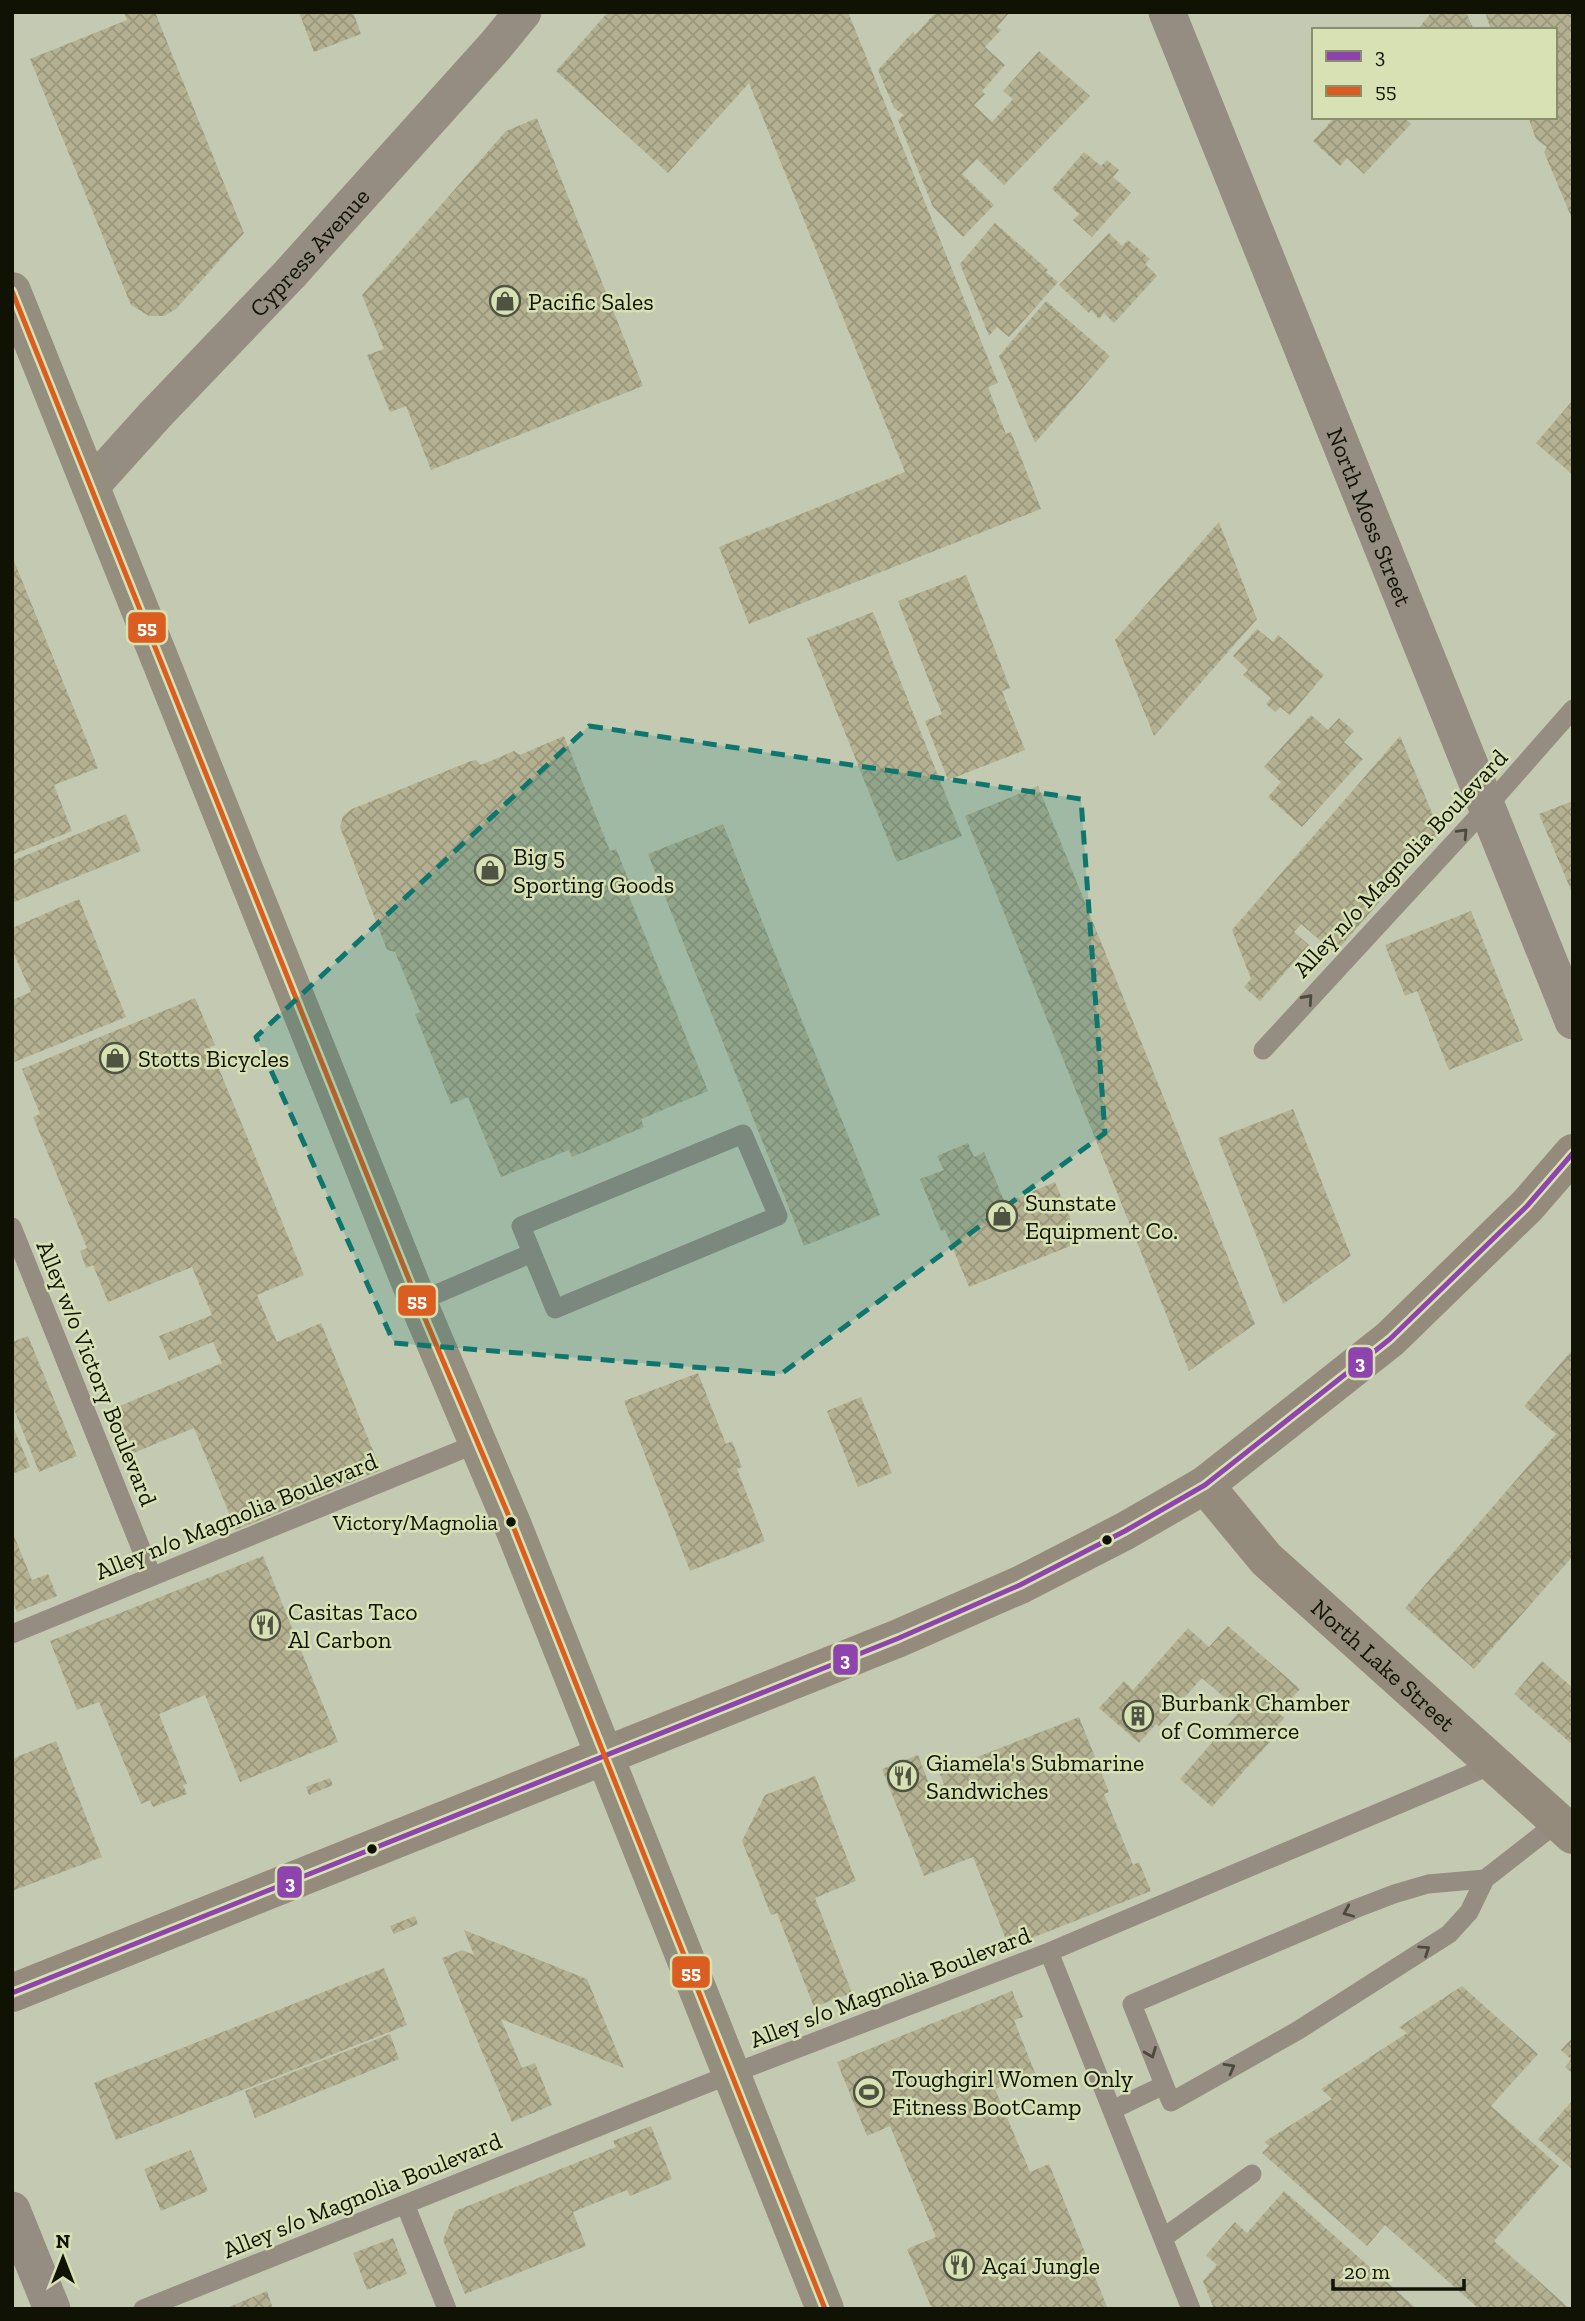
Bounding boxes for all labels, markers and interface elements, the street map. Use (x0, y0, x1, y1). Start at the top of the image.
legend (1312, 28, 1557, 119)
text: 3 (1375, 43, 1385, 68)
text: 55 (1375, 78, 1397, 103)
street label: Cypress Avenue (243, 182, 375, 322)
shop icon: Pacific Sales (488, 284, 522, 318)
place label: Pacific Sales (528, 287, 654, 316)
street label: North Moss Street (1321, 423, 1419, 610)
line badge: 55 (127, 611, 167, 644)
text: 55 (137, 616, 157, 639)
street label: Alley n/o Magnolia Boulevard (1287, 743, 1513, 983)
one-way arrow (1455, 828, 1468, 841)
place label: Big 5 Sporting Goods (513, 842, 674, 899)
shop icon: Big 5 Sporting Goods (473, 853, 507, 887)
one-way arrow (1300, 994, 1312, 1007)
shop icon: Stotts Bicycles (98, 1041, 132, 1075)
place label: Stotts Bicycles (138, 1044, 289, 1073)
place label: Sunstate Equipment Co. (1025, 1188, 1178, 1245)
shop icon: Sunstate Equipment Co. (985, 1199, 1019, 1233)
street label: Alley w/o Victory Boulevard (30, 1236, 164, 1510)
line badge: 55 (397, 1284, 437, 1317)
text: 55 (407, 1289, 427, 1312)
line badge: 3 (1347, 1346, 1374, 1379)
text: 3 (1355, 1351, 1365, 1374)
street label: Alley n/o Magnolia Boulevard (91, 1446, 381, 1586)
place label: Victory/Magnolia (332, 1509, 498, 1536)
marker: Victory/Magnolia (504, 1515, 518, 1529)
unlabelled marker (1100, 1533, 1114, 1547)
street label: North Lake Street (1305, 1592, 1462, 1737)
place label: Casitas Taco Al Carbon (288, 1597, 418, 1654)
restaurant icon: Casitas Taco Al Carbon (248, 1608, 282, 1642)
line badge: 3 (832, 1643, 859, 1676)
text: 3 (840, 1648, 850, 1671)
place label: Burbank Chamber of Commerce (1161, 1688, 1351, 1745)
building icon: Burbank Chamber of Commerce (1121, 1699, 1155, 1733)
place label: Giamela's Submarine Sandwiches (926, 1748, 1144, 1805)
restaurant icon: Giamela's Submarine Sandwiches (886, 1759, 920, 1793)
unlabelled marker (365, 1842, 379, 1856)
line badge: 3 (276, 1865, 303, 1899)
text: 3 (285, 1871, 295, 1894)
one-way arrow (1343, 1904, 1356, 1918)
street label: Alley s/o Magnolia Boulevard (746, 1920, 1034, 2054)
one-way arrow (1417, 1946, 1430, 1959)
line badge: 55 (671, 1955, 711, 1989)
text: 55 (681, 1961, 701, 1984)
one-way arrow (1143, 2046, 1157, 2058)
one-way arrow (1223, 2063, 1236, 2076)
place label: Toughgirl Women Only Fitness BootCamp (892, 2064, 1134, 2121)
sports icon: Toughgirl Women Only Fitness BootCamp (852, 2075, 886, 2109)
street label: Alley s/o Magnolia Boulevard (218, 2126, 506, 2264)
north arrow (28, 2223, 98, 2293)
text: N (56, 2230, 70, 2253)
restaurant icon: Açaí Jungle (942, 2248, 976, 2282)
scale bar (1333, 2248, 1464, 2292)
place label: Açaí Jungle (982, 2251, 1100, 2280)
text: 20 m (1344, 2259, 1390, 2284)

